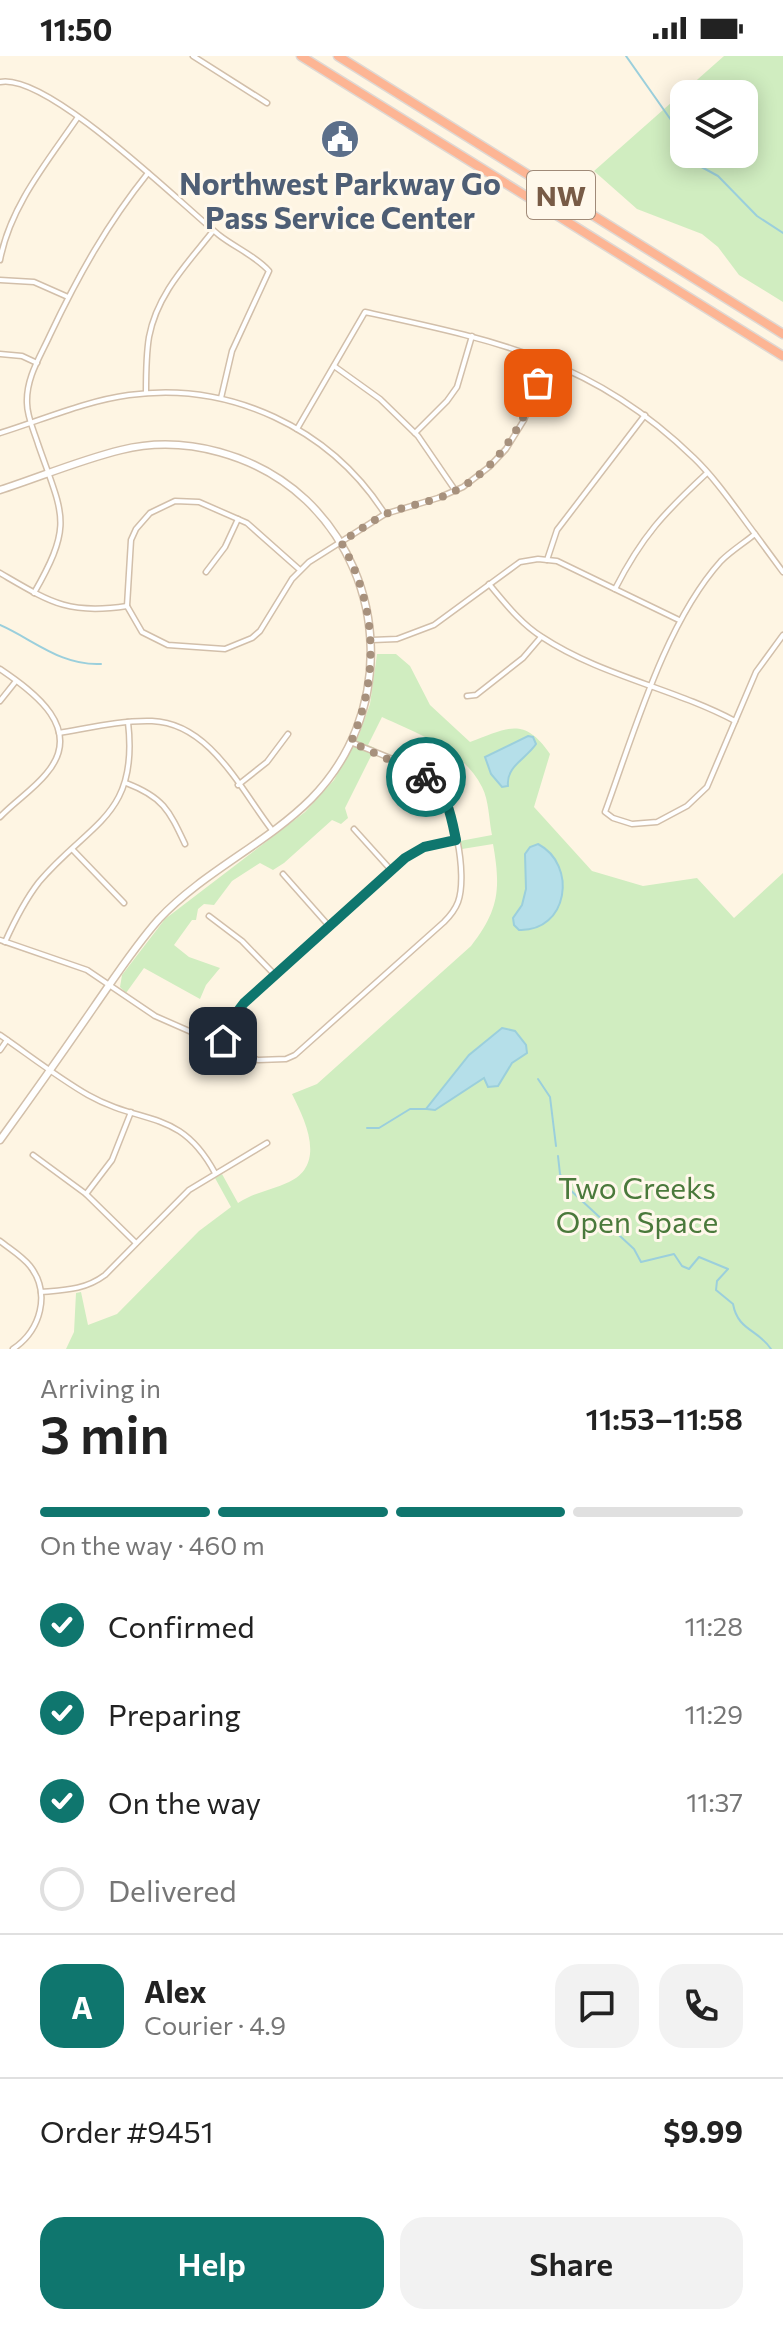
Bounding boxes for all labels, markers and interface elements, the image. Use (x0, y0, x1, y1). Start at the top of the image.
text: 11:50 (40, 10, 113, 47)
map controls (670, 80, 758, 168)
button: layers (670, 80, 758, 168)
public building icon: Northwest Parkway Go Pass Service Center (319, 118, 361, 160)
place label: Northwest Parkway Go Pass Service Center (179, 164, 501, 235)
road number: NW (527, 171, 595, 219)
pin (504, 349, 572, 417)
icon: bag (516, 361, 560, 405)
courier (386, 737, 466, 817)
icon: bike (404, 755, 448, 799)
pin (189, 1007, 257, 1075)
icon: home (201, 1019, 245, 1063)
park label: Two Creeks Open Space (556, 1168, 718, 1239)
text: Arriving in (40, 1372, 161, 1403)
text: 11:53–11:58 (586, 1399, 743, 1436)
text: 3 min (40, 1401, 169, 1465)
text: On the way · 460 m (40, 1529, 265, 1560)
icon: check (40, 1603, 84, 1647)
text: Confirmed (108, 1607, 255, 1644)
text: 11:28 (685, 1610, 743, 1641)
icon: check (40, 1691, 84, 1735)
text: Preparing (108, 1695, 241, 1732)
text: 11:29 (685, 1698, 743, 1729)
icon: check (40, 1779, 84, 1823)
text: On the way (108, 1783, 261, 1820)
text: 11:37 (686, 1786, 743, 1817)
text: Delivered (108, 1871, 237, 1908)
button: chat (555, 1964, 639, 2048)
button: phone (659, 1964, 743, 2048)
text: Alex (144, 1972, 207, 2009)
text: A (71, 1988, 93, 2025)
text: Courier · 4.9 (144, 2009, 286, 2040)
text: Order #9451 (40, 2112, 214, 2149)
text: $9.99 (663, 2112, 743, 2149)
button: Help (40, 2217, 384, 2309)
button: Share (400, 2217, 743, 2309)

